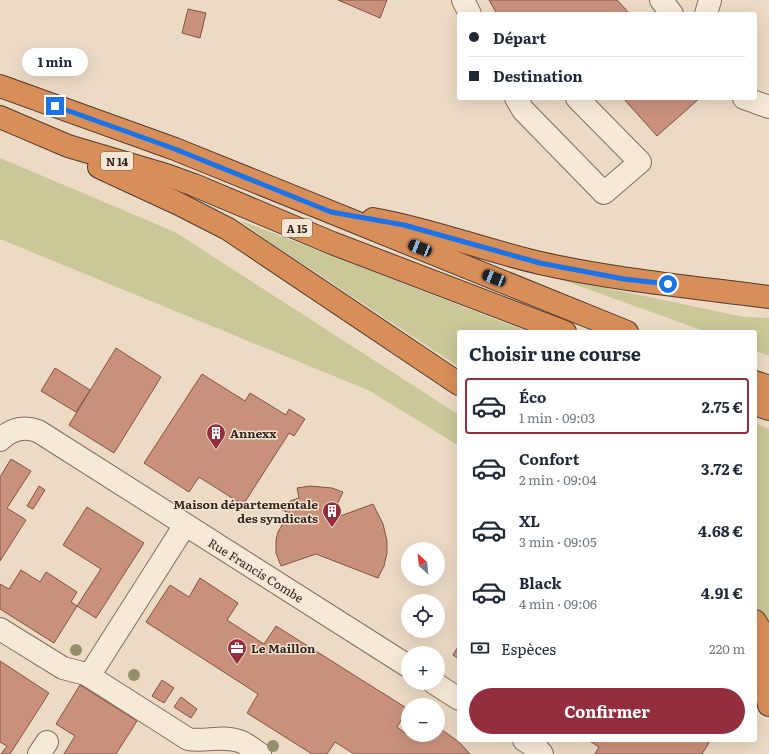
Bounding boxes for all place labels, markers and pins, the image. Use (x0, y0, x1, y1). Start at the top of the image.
building icon: Annexx (205, 422, 227, 450)
place label: Annexx (230, 424, 277, 442)
place label: Maison départementale des syndicats (174, 495, 318, 527)
building icon: Maison départementale des syndicats (321, 500, 343, 528)
office icon: Le Maillon (226, 637, 248, 665)
place label: Le Maillon (251, 639, 316, 657)

